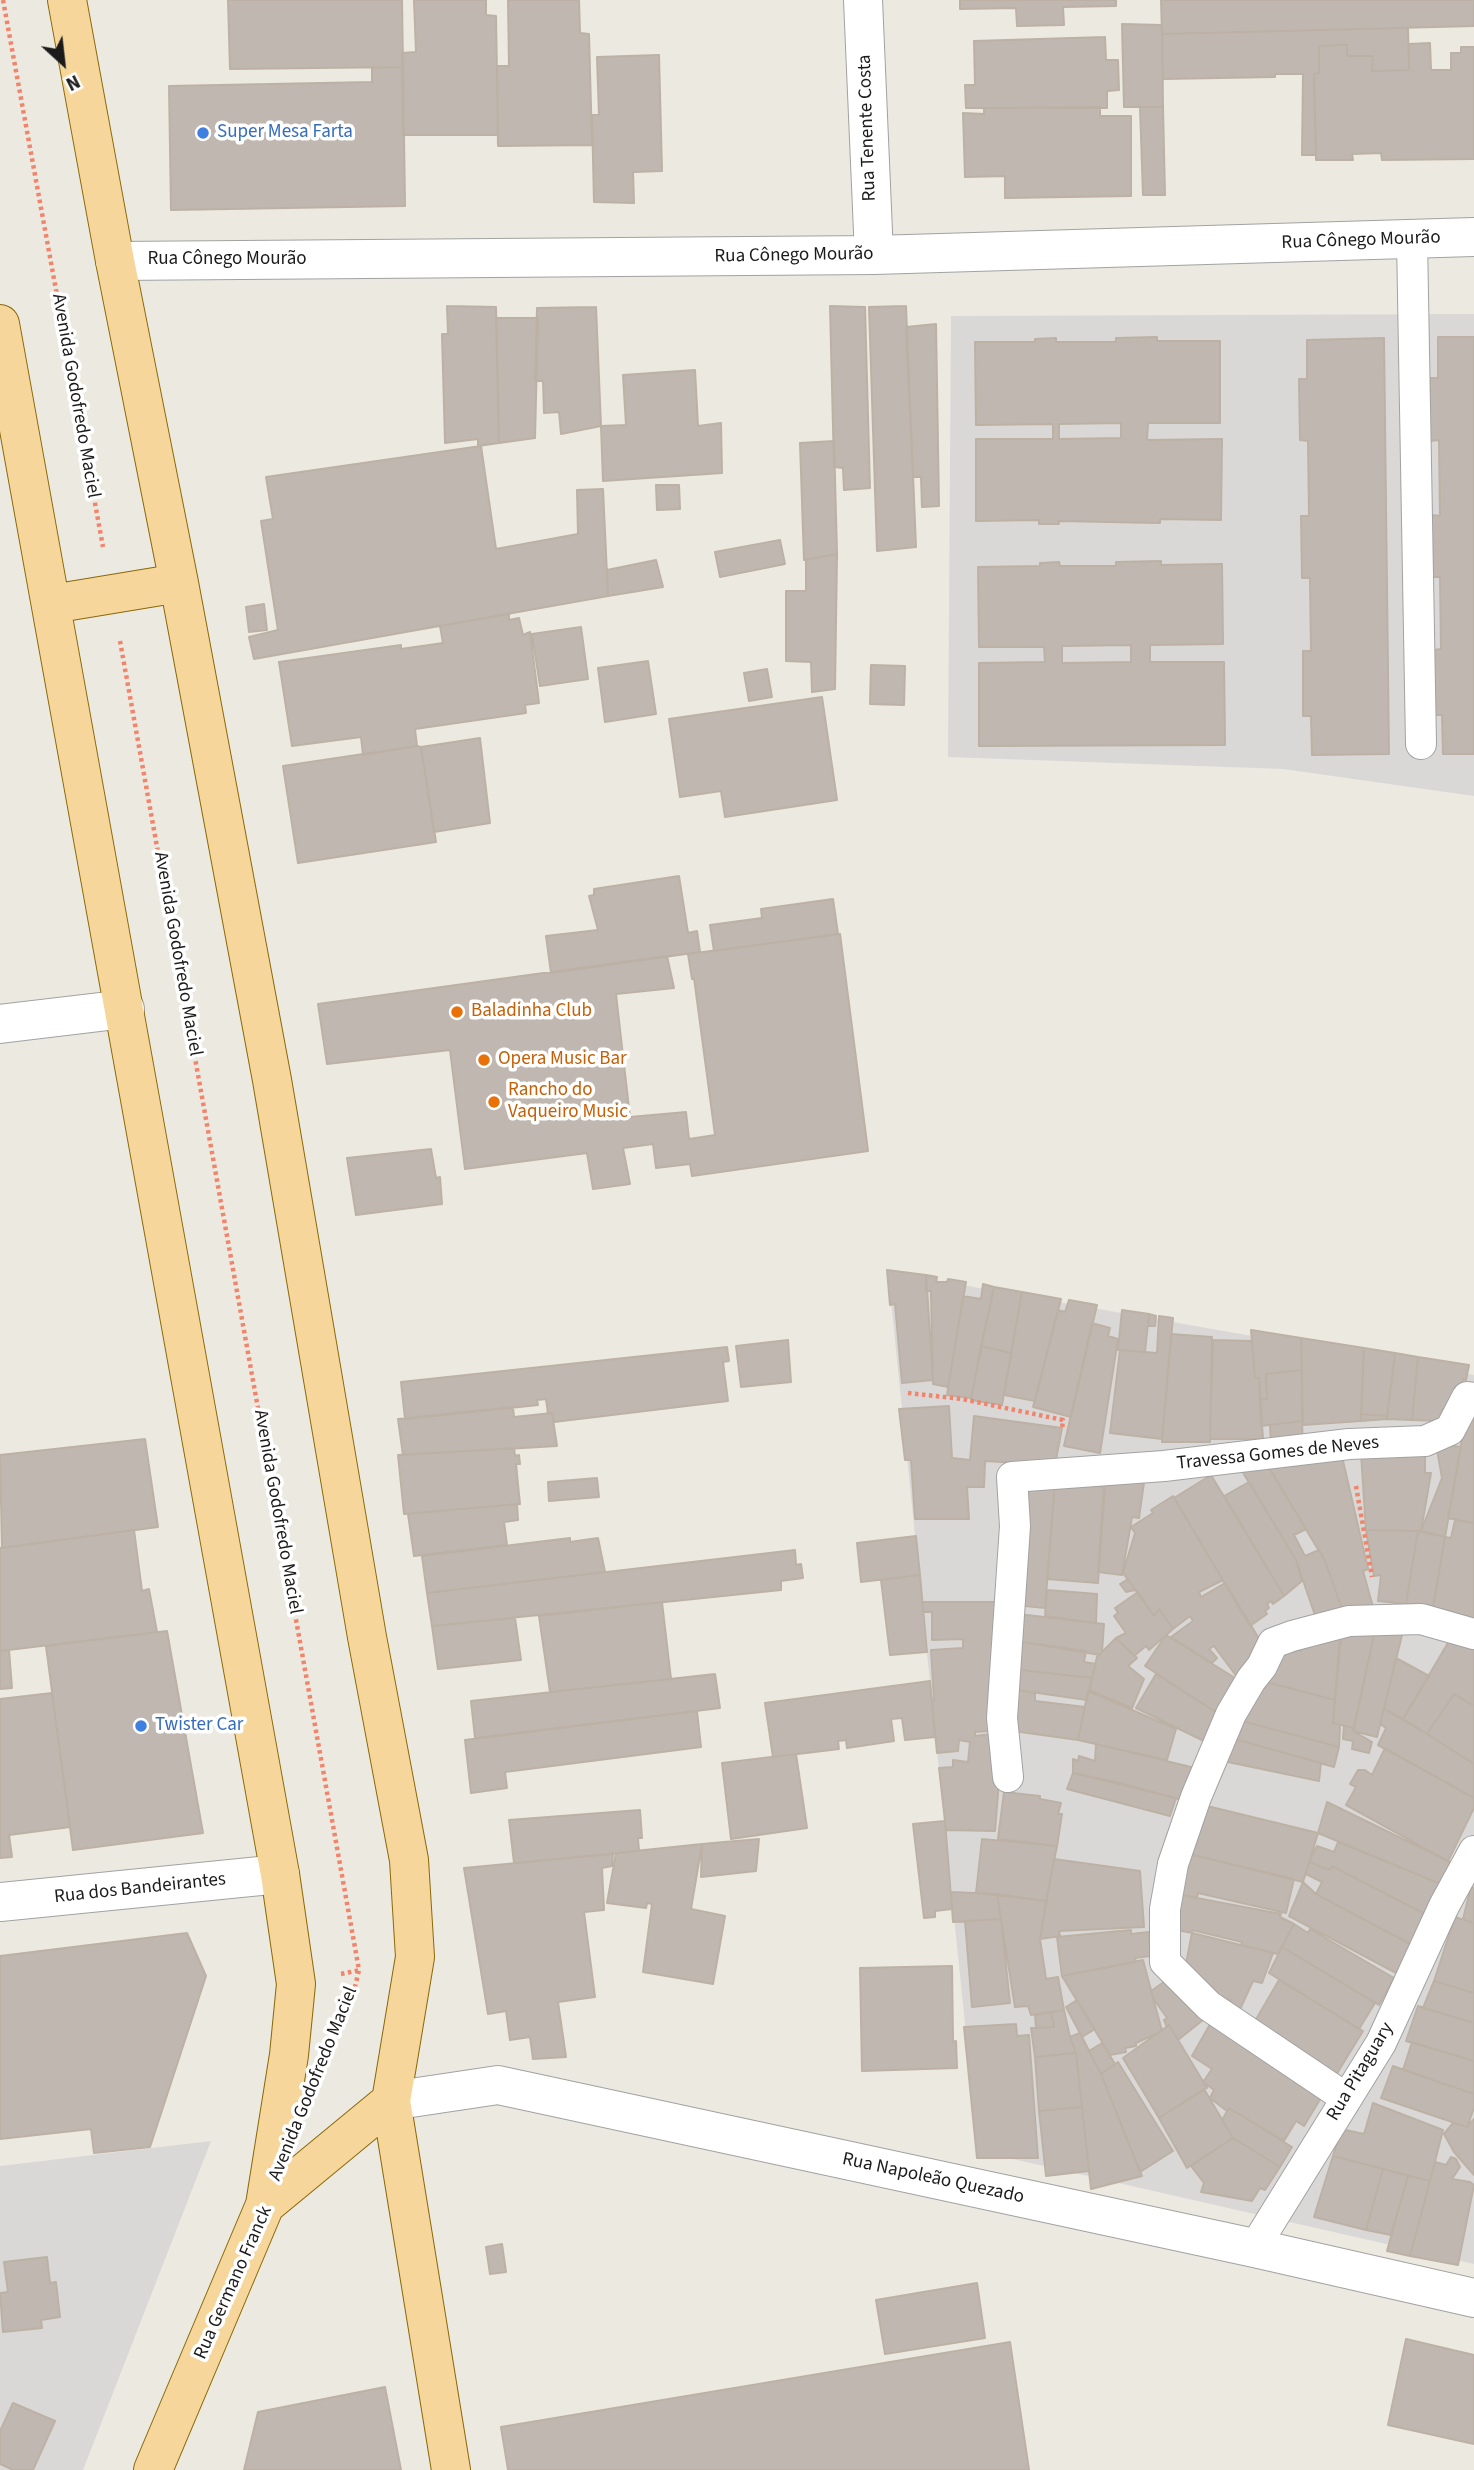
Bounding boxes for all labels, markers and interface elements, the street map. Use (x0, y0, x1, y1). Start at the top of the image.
north arrow (28, 28, 98, 98)
street label: Rua Tenente Costa (854, 54, 882, 202)
text: N (61, 67, 85, 97)
place label: Super Mesa Farta (217, 122, 353, 144)
marker: Super Mesa Farta (195, 125, 211, 141)
street label: Rua Cônego Mourão (1281, 227, 1441, 255)
street label: Rua Cônego Mourão (714, 243, 874, 269)
street label: Rua Cônego Mourão (147, 249, 307, 271)
street label: Avenida Godofredo Maciel (46, 292, 104, 500)
street label: Avenida Godofredo Maciel (148, 850, 206, 1058)
place label: Baladinha Club (471, 1001, 592, 1023)
marker: Baladinha Club (449, 1004, 465, 1020)
place label: Opera Music Bar (498, 1049, 627, 1071)
marker: Opera Music Bar (476, 1052, 492, 1068)
place label: Rancho do Vaqueiro Music (508, 1080, 628, 1124)
marker: Rancho do Vaqueiro Music (486, 1094, 502, 1110)
street label: Avenida Godofredo Maciel (248, 1408, 306, 1616)
street label: Travessa Gomes de Neves (1176, 1432, 1380, 1476)
place label: Twister Car (155, 1715, 243, 1737)
marker: Twister Car (133, 1718, 149, 1734)
street label: Rua dos Bandeirantes (53, 1869, 227, 1909)
street label: Avenida Godofredo Maciel (265, 1984, 363, 2184)
street label: Rua Pitaguary (1323, 2019, 1399, 2125)
street label: Rua Napoleão Quezado (840, 2149, 1026, 2209)
street label: Rua Germano Franck (190, 2203, 278, 2363)

